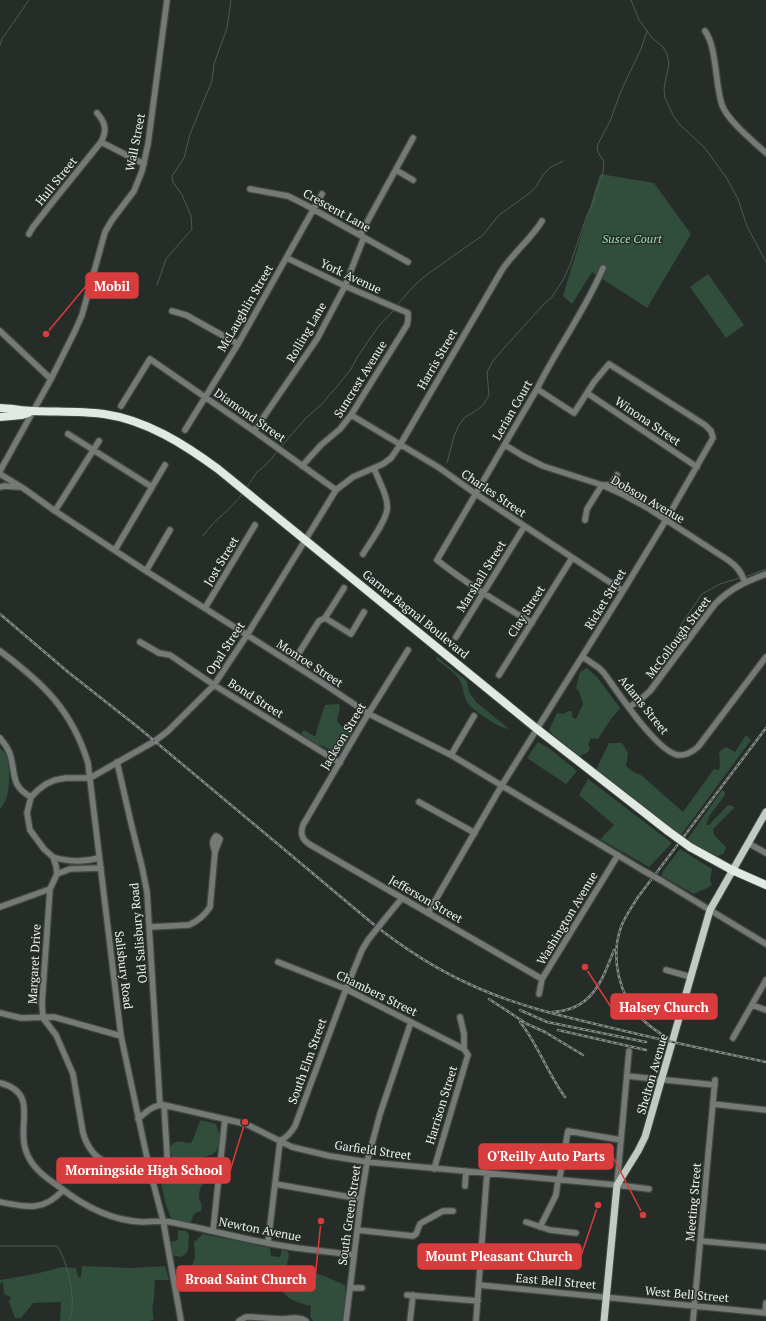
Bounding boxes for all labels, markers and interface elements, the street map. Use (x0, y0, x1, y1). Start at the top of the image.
street label: Wall Street (122, 111, 148, 172)
street label: Hull Street (32, 153, 80, 208)
street label: Crescent Lane (300, 185, 374, 235)
park label: Susce Court (602, 231, 663, 246)
street label: York Avenue (318, 255, 384, 297)
street label: McLaughlin Street (214, 261, 276, 354)
callout: Mobil (86, 273, 138, 298)
text: Mobil (94, 277, 130, 295)
street label: Rolling Lane (283, 299, 329, 365)
street label: Harris Street (414, 325, 461, 392)
street label: Suncrest Avenue (330, 338, 390, 420)
street label: Lerian Court (489, 377, 536, 443)
street label: Diamond Street (211, 385, 289, 446)
street label: Winona Street (612, 393, 684, 449)
street label: Charles Street (459, 466, 530, 521)
street label: Dobson Avenue (608, 472, 688, 526)
street label: Jost Street (200, 533, 242, 589)
street label: Marshall Street (453, 537, 509, 615)
street label: Ricket Street (581, 565, 629, 632)
street label: Garner Bagnal Boulevard (360, 566, 473, 662)
street label: Clay Street (504, 582, 548, 640)
street label: McCollough Street (642, 592, 714, 681)
street label: Opal Street (202, 618, 248, 677)
street label: Monroe Street (274, 636, 347, 690)
street label: Adams Street (616, 673, 673, 738)
street label: Bond Street (225, 675, 287, 721)
street label: Jackson Street (317, 699, 369, 772)
street label: Washington Avenue (533, 869, 601, 967)
street label: Jefferson Street (386, 872, 466, 926)
street label: Old Salisbury Road (126, 882, 150, 984)
street label: Margaret Drive (24, 924, 44, 1004)
street label: Salisbury Road (112, 930, 136, 1010)
street label: Chambers Street (334, 967, 421, 1019)
callout: Halsey Church (611, 994, 717, 1019)
text: Halsey Church (619, 998, 710, 1016)
street label: South Elm Street (285, 1016, 330, 1106)
street label: Shelton Avenue (633, 1032, 671, 1116)
street label: Harrison Street (422, 1063, 460, 1146)
street label: Garfield Street (334, 1137, 413, 1163)
callout: O'Reilly Auto Parts (479, 1144, 613, 1169)
text: O'Reilly Auto Parts (487, 1147, 605, 1165)
callout: Morningside High School (57, 1158, 230, 1183)
text: Morningside High School (65, 1161, 223, 1179)
street label: Meeting Street (682, 1161, 704, 1242)
street label: South Green Street (335, 1163, 364, 1266)
street label: Newton Avenue (217, 1214, 303, 1244)
callout: Mount Pleasant Church (418, 1244, 581, 1269)
text: Mount Pleasant Church (425, 1247, 573, 1265)
callout: Broad Saint Church (177, 1266, 315, 1291)
text: Broad Saint Church (185, 1270, 307, 1288)
street label: East Bell Street (515, 1270, 598, 1292)
street label: West Bell Street (644, 1283, 730, 1305)

